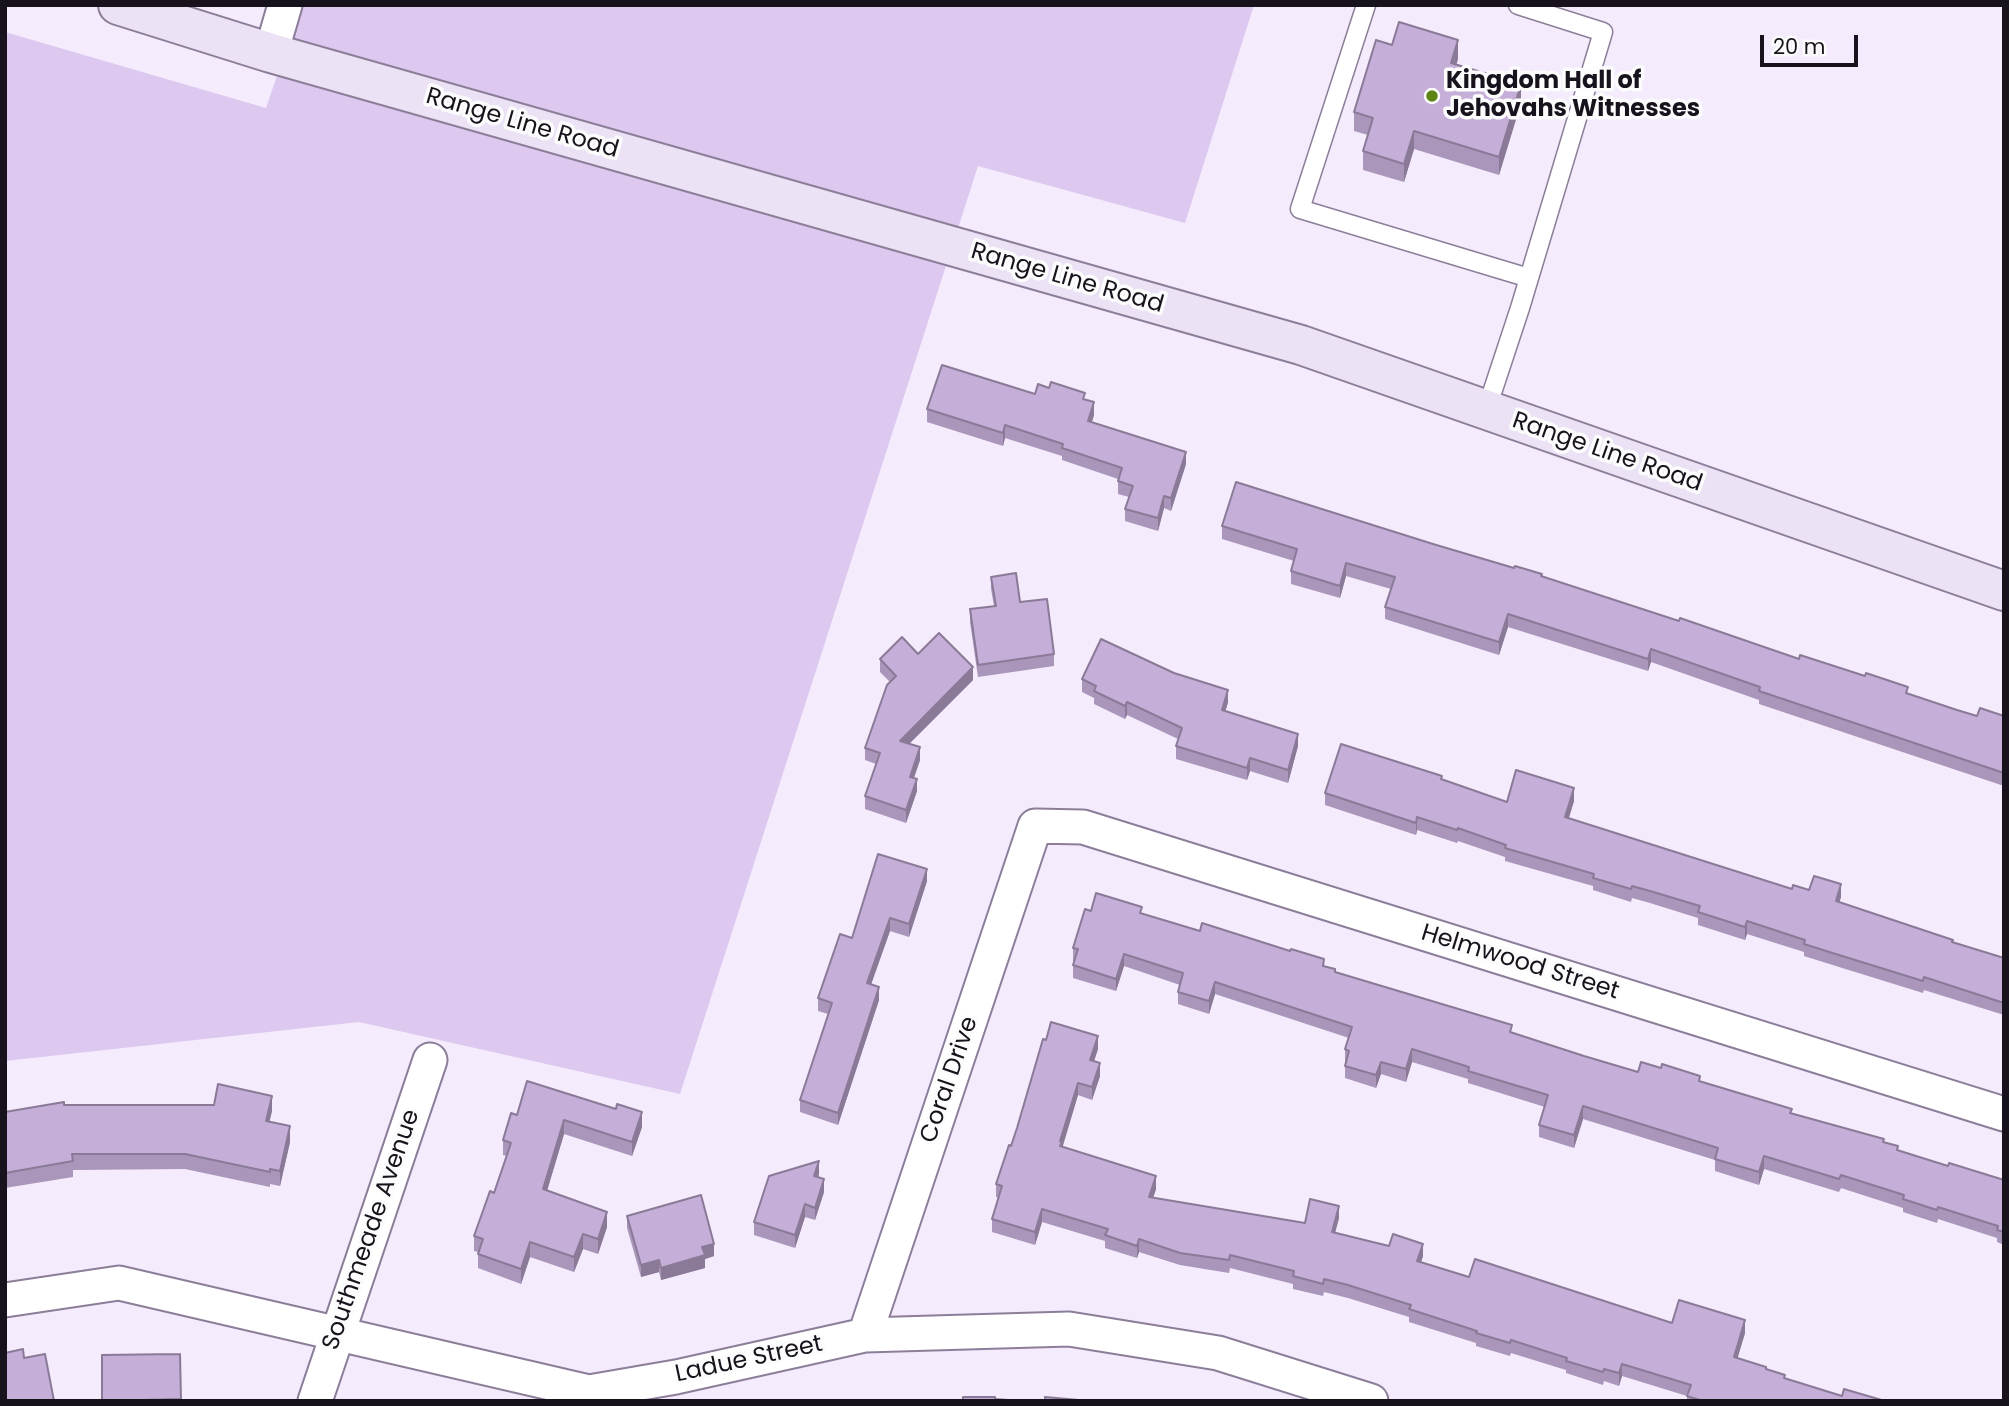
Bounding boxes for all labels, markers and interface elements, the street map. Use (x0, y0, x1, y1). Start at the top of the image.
scale bar (1764, 21, 1862, 65)
text: 20 m (1773, 32, 1826, 61)
place label: Kingdom Hall of Jehovahs Witnesses (1446, 68, 1700, 124)
street label: Range Line Road (422, 83, 622, 165)
marker: Kingdom Hall of Jehovahs Witnesses (1424, 88, 1440, 104)
street label: Range Line Road (967, 238, 1167, 320)
street label: Range Line Road (1508, 407, 1706, 499)
street label: Helmwood Street (1418, 919, 1622, 1007)
street label: Coral Drive (915, 1013, 985, 1147)
street label: Southmeade Avenue (317, 1106, 427, 1354)
street label: Ladue Street (673, 1330, 825, 1390)

